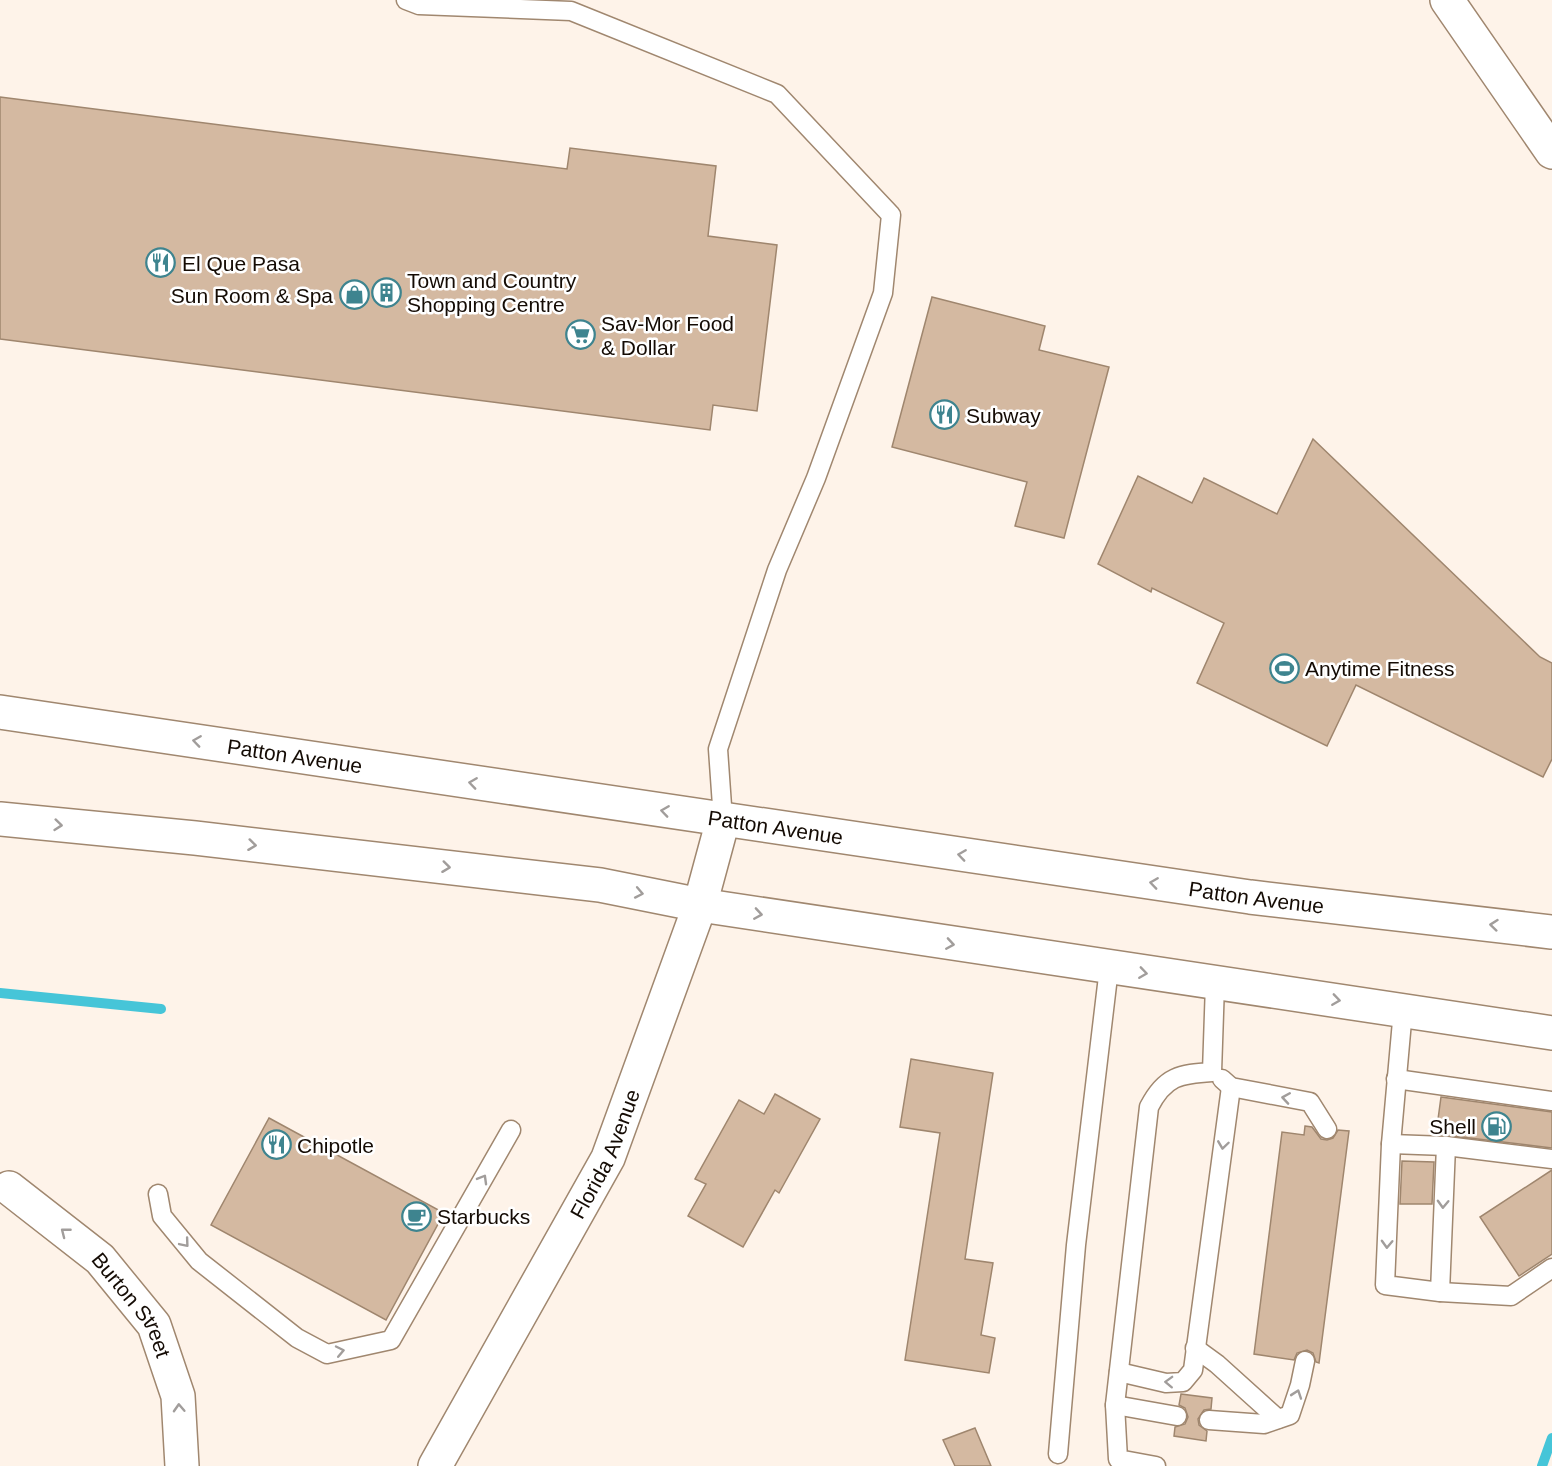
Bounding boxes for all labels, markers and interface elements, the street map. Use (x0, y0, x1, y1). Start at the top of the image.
restaurant icon: El Que Pasa (145, 247, 177, 279)
place label: El Que Pasa (182, 252, 300, 275)
place label: Town and Country Shopping Centre (407, 269, 577, 316)
building icon: Town and Country Shopping Centre (370, 276, 402, 308)
shop icon: Sun Room & Spa (338, 279, 370, 311)
place label: Sun Room & Spa (171, 284, 333, 307)
place label: Sav-Mor Food & Dollar (601, 312, 734, 359)
supermarket icon: Sav-Mor Food & Dollar (564, 319, 596, 351)
restaurant icon: Subway (929, 399, 961, 431)
place label: Subway (966, 404, 1041, 427)
sports icon: Anytime Fitness (1268, 652, 1300, 684)
place label: Anytime Fitness (1305, 657, 1454, 680)
street label: Patton Avenue (226, 734, 364, 777)
one-way arrow (192, 736, 201, 748)
one-way arrow (468, 777, 477, 789)
street label: Patton Avenue (706, 805, 845, 848)
one-way arrow (661, 806, 670, 818)
one-way arrow (54, 818, 63, 831)
one-way arrow (248, 838, 257, 851)
one-way arrow (957, 850, 966, 862)
one-way arrow (441, 861, 450, 873)
street label: Patton Avenue (1187, 877, 1325, 917)
one-way arrow (1150, 878, 1159, 890)
one-way arrow (634, 886, 644, 899)
one-way arrow (753, 908, 762, 920)
one-way arrow (1489, 919, 1498, 932)
one-way arrow (946, 937, 955, 949)
one-way arrow (1138, 966, 1148, 978)
one-way arrow (1332, 994, 1341, 1006)
street label: Florida Avenue (565, 1086, 644, 1222)
one-way arrow (1281, 1092, 1291, 1105)
fuel station icon: Shell (1481, 1110, 1513, 1142)
place label: Shell (1429, 1115, 1476, 1138)
restaurant icon: Chipotle (260, 1129, 292, 1161)
place label: Chipotle (297, 1134, 374, 1157)
one-way arrow (1217, 1140, 1229, 1149)
one-way arrow (476, 1175, 487, 1185)
one-way arrow (1437, 1199, 1450, 1208)
cafe icon: Starbucks (400, 1200, 432, 1232)
place label: Starbucks (437, 1205, 530, 1228)
one-way arrow (61, 1228, 72, 1239)
one-way arrow (178, 1236, 189, 1247)
one-way arrow (1380, 1240, 1393, 1249)
street label: Burton Street (88, 1248, 176, 1360)
one-way arrow (335, 1345, 345, 1358)
one-way arrow (1164, 1375, 1173, 1388)
one-way arrow (1290, 1389, 1303, 1400)
one-way arrow (172, 1403, 185, 1412)

